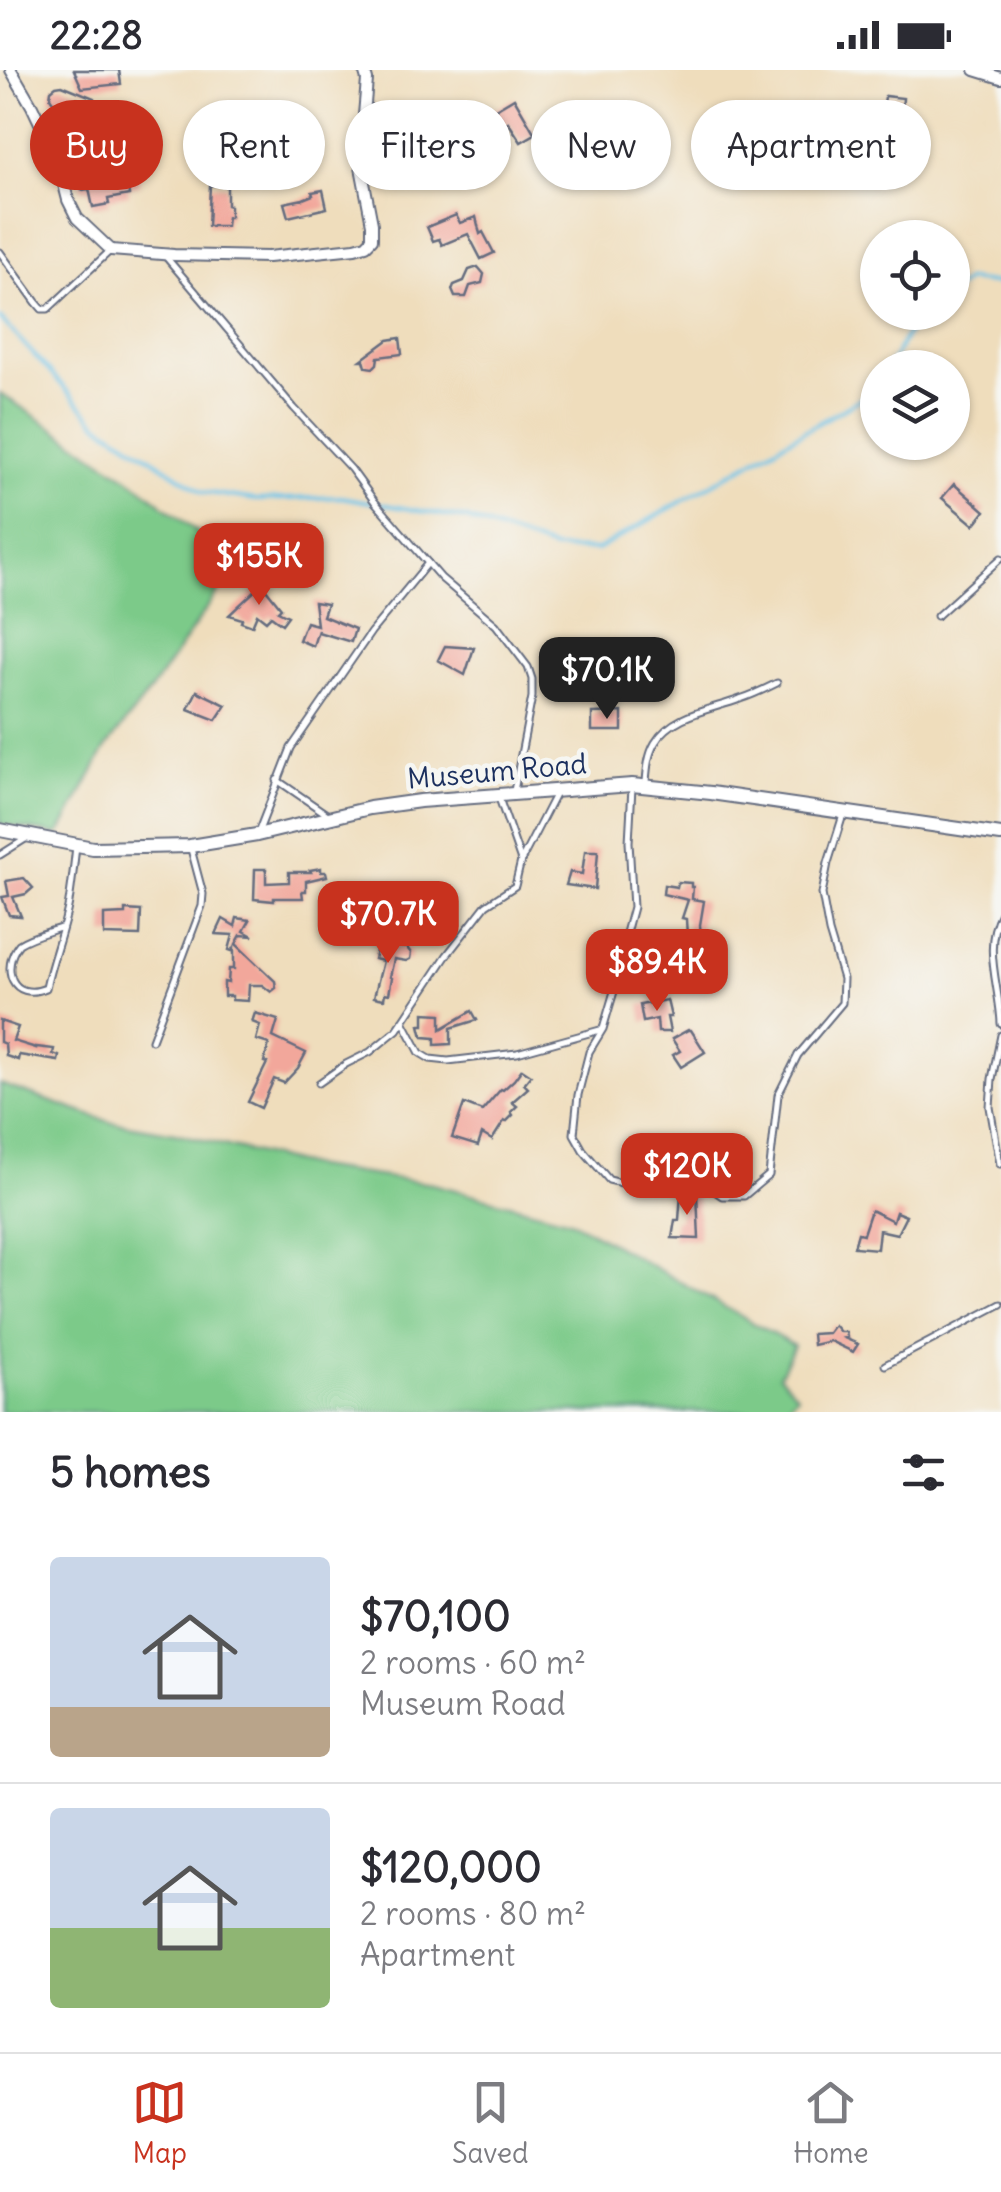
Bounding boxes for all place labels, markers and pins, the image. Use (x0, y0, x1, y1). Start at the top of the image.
pin: $155K (189, 523, 329, 608)
pin: $70.1K (526, 637, 688, 722)
pin: $70.7K (307, 881, 469, 966)
pin: $89.4K (576, 929, 738, 1014)
pin: $120K (617, 1133, 757, 1218)

